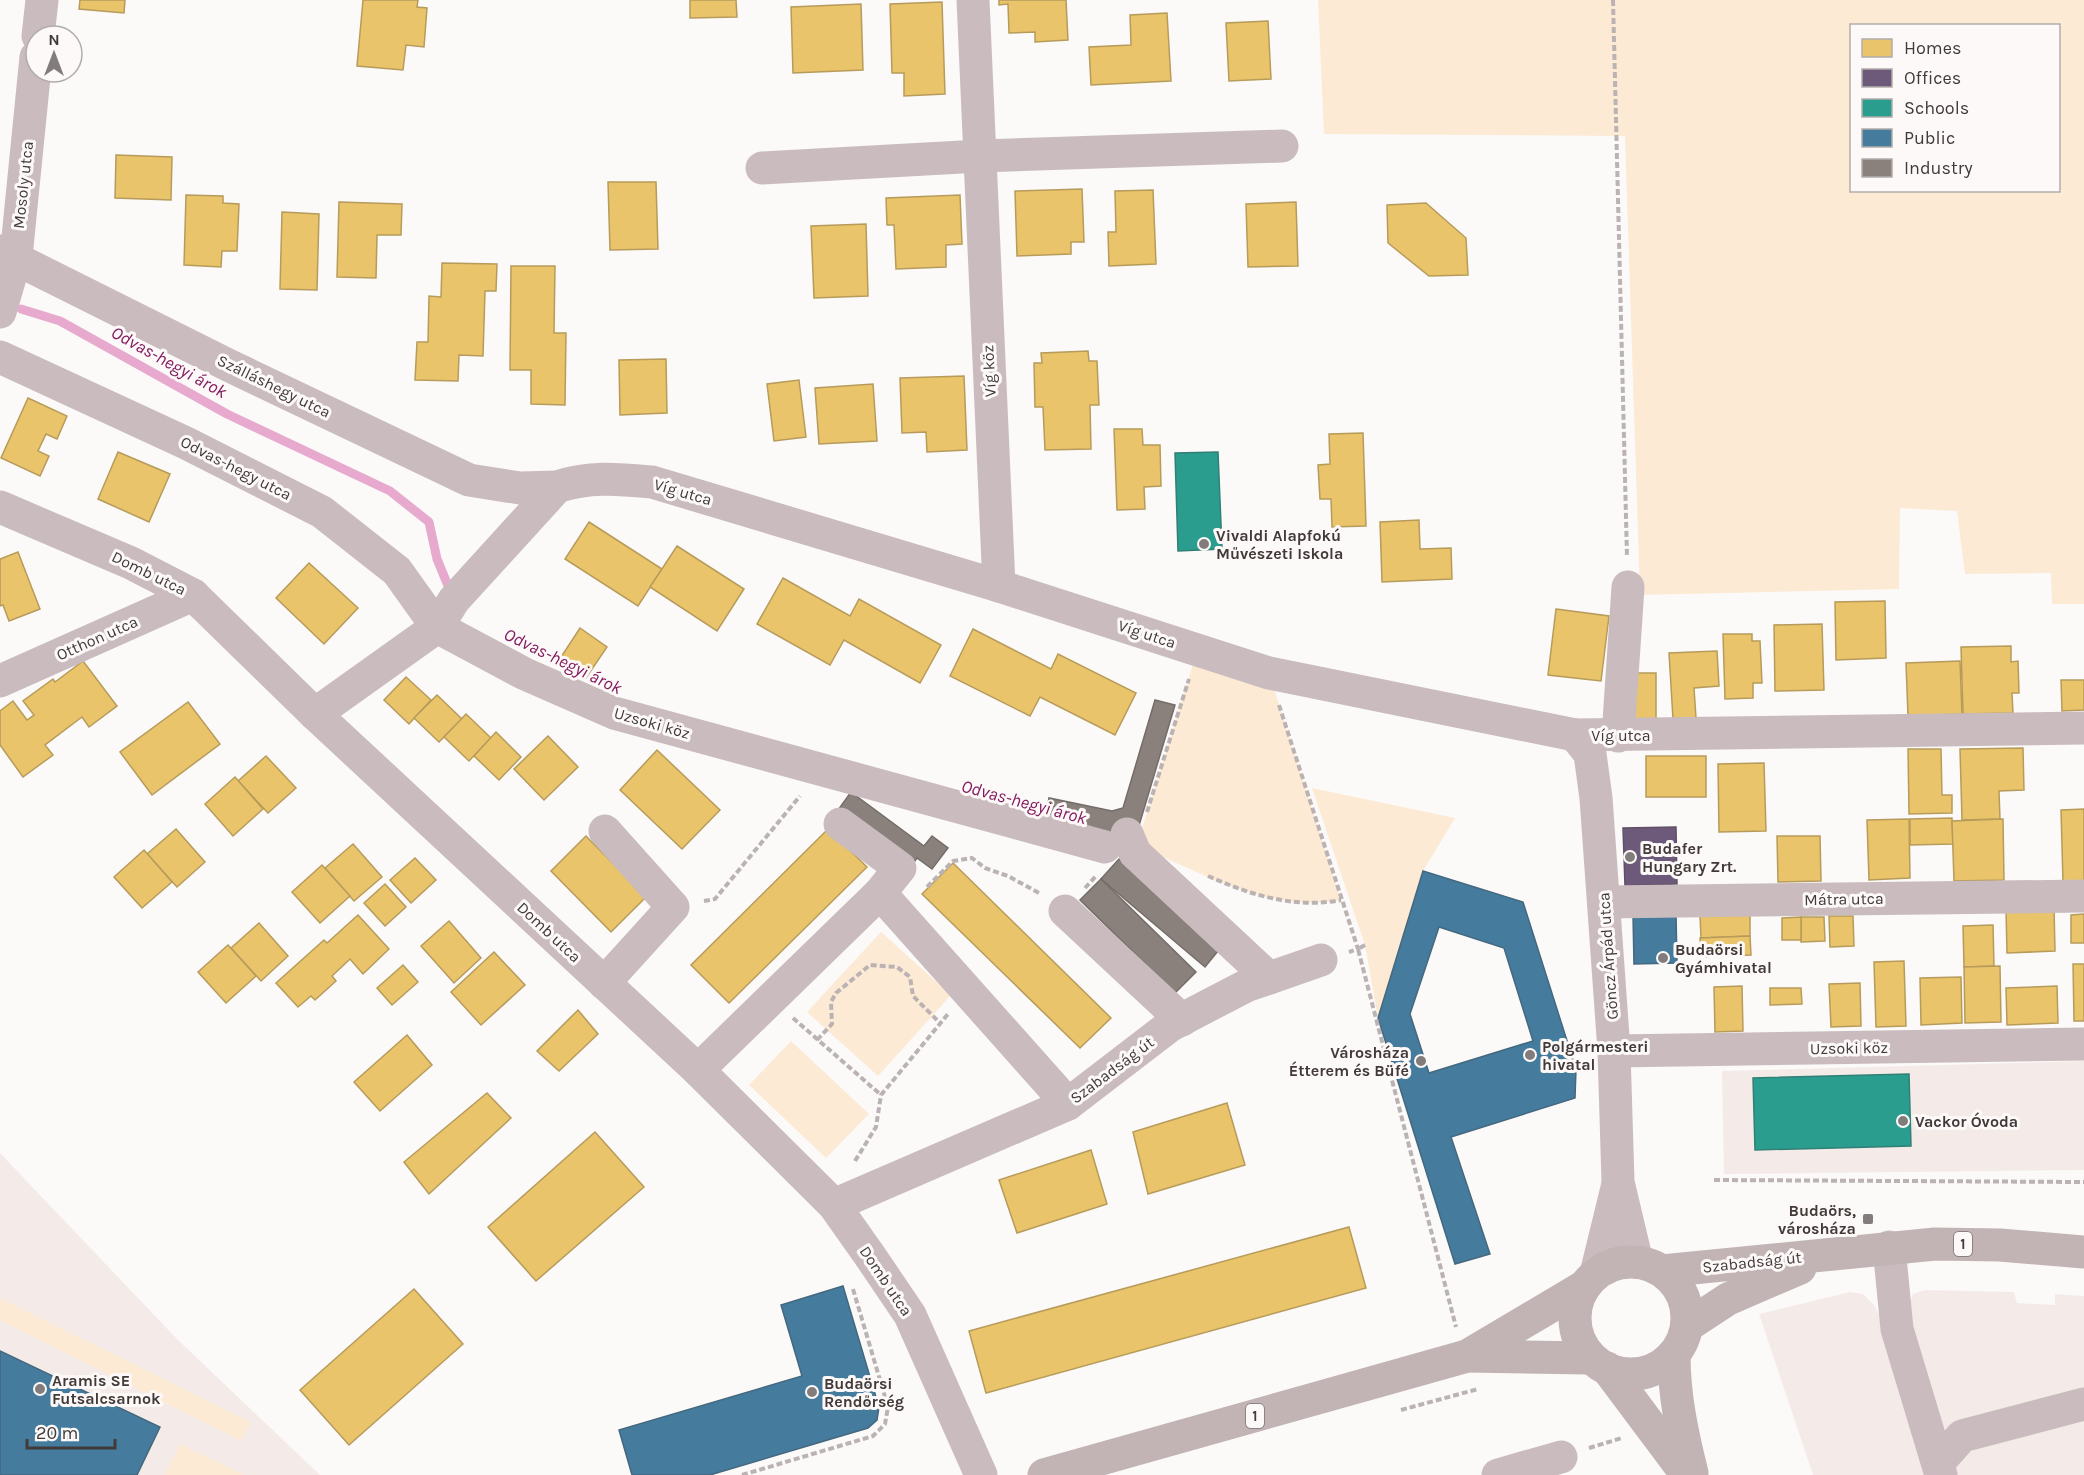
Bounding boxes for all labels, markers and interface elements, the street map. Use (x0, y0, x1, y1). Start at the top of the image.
north arrow (24, 24, 84, 84)
legend (1850, 24, 2060, 192)
text: N (48, 30, 60, 49)
text: Homes (1904, 37, 1961, 59)
text: Offices (1904, 67, 1961, 89)
text: Schools (1904, 97, 1969, 119)
text: Public (1904, 127, 1955, 149)
street label: Mosoly utca (9, 140, 37, 230)
text: Industry (1904, 157, 1973, 179)
water label: Odvas-hegyi árok (107, 321, 231, 403)
street label: Víg köz (978, 345, 1000, 397)
street label: Szálláshegy utca (214, 350, 334, 422)
street label: Odvas-hegy utca (177, 432, 295, 504)
street label: Víg utca (652, 475, 714, 509)
place label: Vivaldi Alapfokú Művészeti Iskola (1216, 526, 1343, 563)
marker: Vivaldi Alapfokú Művészeti Iskola (1197, 537, 1211, 551)
street label: Domb utca (109, 547, 189, 599)
street label: Otthon utca (53, 612, 141, 664)
street label: Víg utca (1116, 616, 1178, 652)
water label: Odvas-hegyi árok (500, 623, 626, 699)
street label: Uzsoki köz (612, 703, 692, 743)
street label: Víg utca (1591, 726, 1651, 745)
water label: Odvas-hegyi árok (959, 775, 1090, 830)
place label: Budafer Hungary Zrt. (1642, 839, 1737, 876)
marker: Budafer Hungary Zrt. (1623, 850, 1637, 864)
street label: Mátra utca (1804, 889, 1884, 909)
street label: Göncz Árpád utca (1594, 892, 1622, 1020)
street label: Domb utca (513, 898, 585, 966)
place label: Budaörsi Gyámhivatal (1675, 940, 1772, 977)
marker: Budaörsi Gyámhivatal (1656, 951, 1670, 965)
street label: Szabadság út (1067, 1032, 1157, 1108)
place label: Polgármesteri hivatal (1542, 1037, 1649, 1074)
street label: Uzsoki köz (1810, 1038, 1888, 1058)
place label: Városháza Étterem és Büfé (1289, 1043, 1409, 1080)
marker: Polgármesteri hivatal (1523, 1048, 1537, 1062)
marker: Városháza Étterem és Büfé (1414, 1054, 1428, 1068)
place label: Vackor Óvoda (1915, 1112, 2018, 1131)
marker: Vackor Óvoda (1896, 1114, 1910, 1128)
place label: Budaörs, városháza (1778, 1201, 1856, 1238)
marker: Budaörs, városháza (1861, 1212, 1875, 1226)
road number: 1 (1954, 1232, 1972, 1256)
street label: Domb utca (856, 1242, 916, 1320)
street label: Szabadság út (1701, 1247, 1803, 1277)
place label: Aramis SE Futsalcsarnok (52, 1371, 161, 1408)
place label: Budaörsi Rendőrség (824, 1374, 904, 1411)
marker: Aramis SE Futsalcsarnok (33, 1382, 47, 1396)
marker: Budaörsi Rendőrség (805, 1385, 819, 1399)
road number: 1 (1246, 1404, 1264, 1428)
scale bar (27, 1412, 116, 1450)
text: 20 m (36, 1422, 78, 1444)

